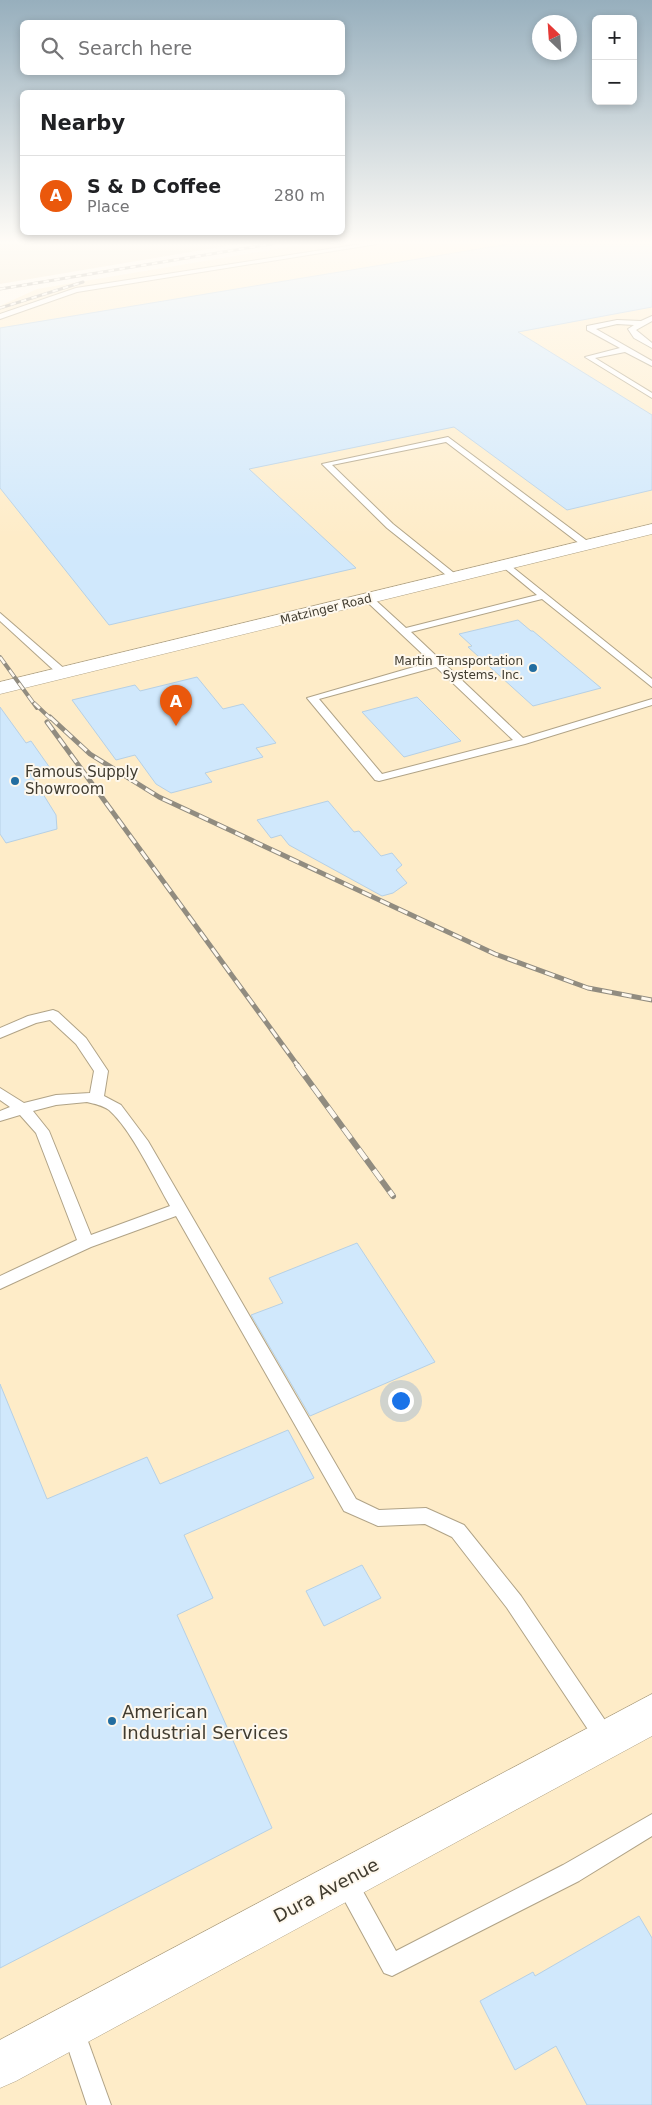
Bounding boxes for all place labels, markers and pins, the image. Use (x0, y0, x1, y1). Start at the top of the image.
place label: Martin Transportation Systems, Inc. (394, 654, 523, 682)
marker: Martin Transportation Systems, Inc. (527, 662, 539, 674)
pin: A (160, 685, 192, 726)
place label: Famous Supply Showroom (25, 763, 139, 798)
marker: Famous Supply Showroom (9, 775, 21, 787)
place label: American Industrial Services (122, 1701, 288, 1743)
marker: American Industrial Services (106, 1715, 118, 1727)

